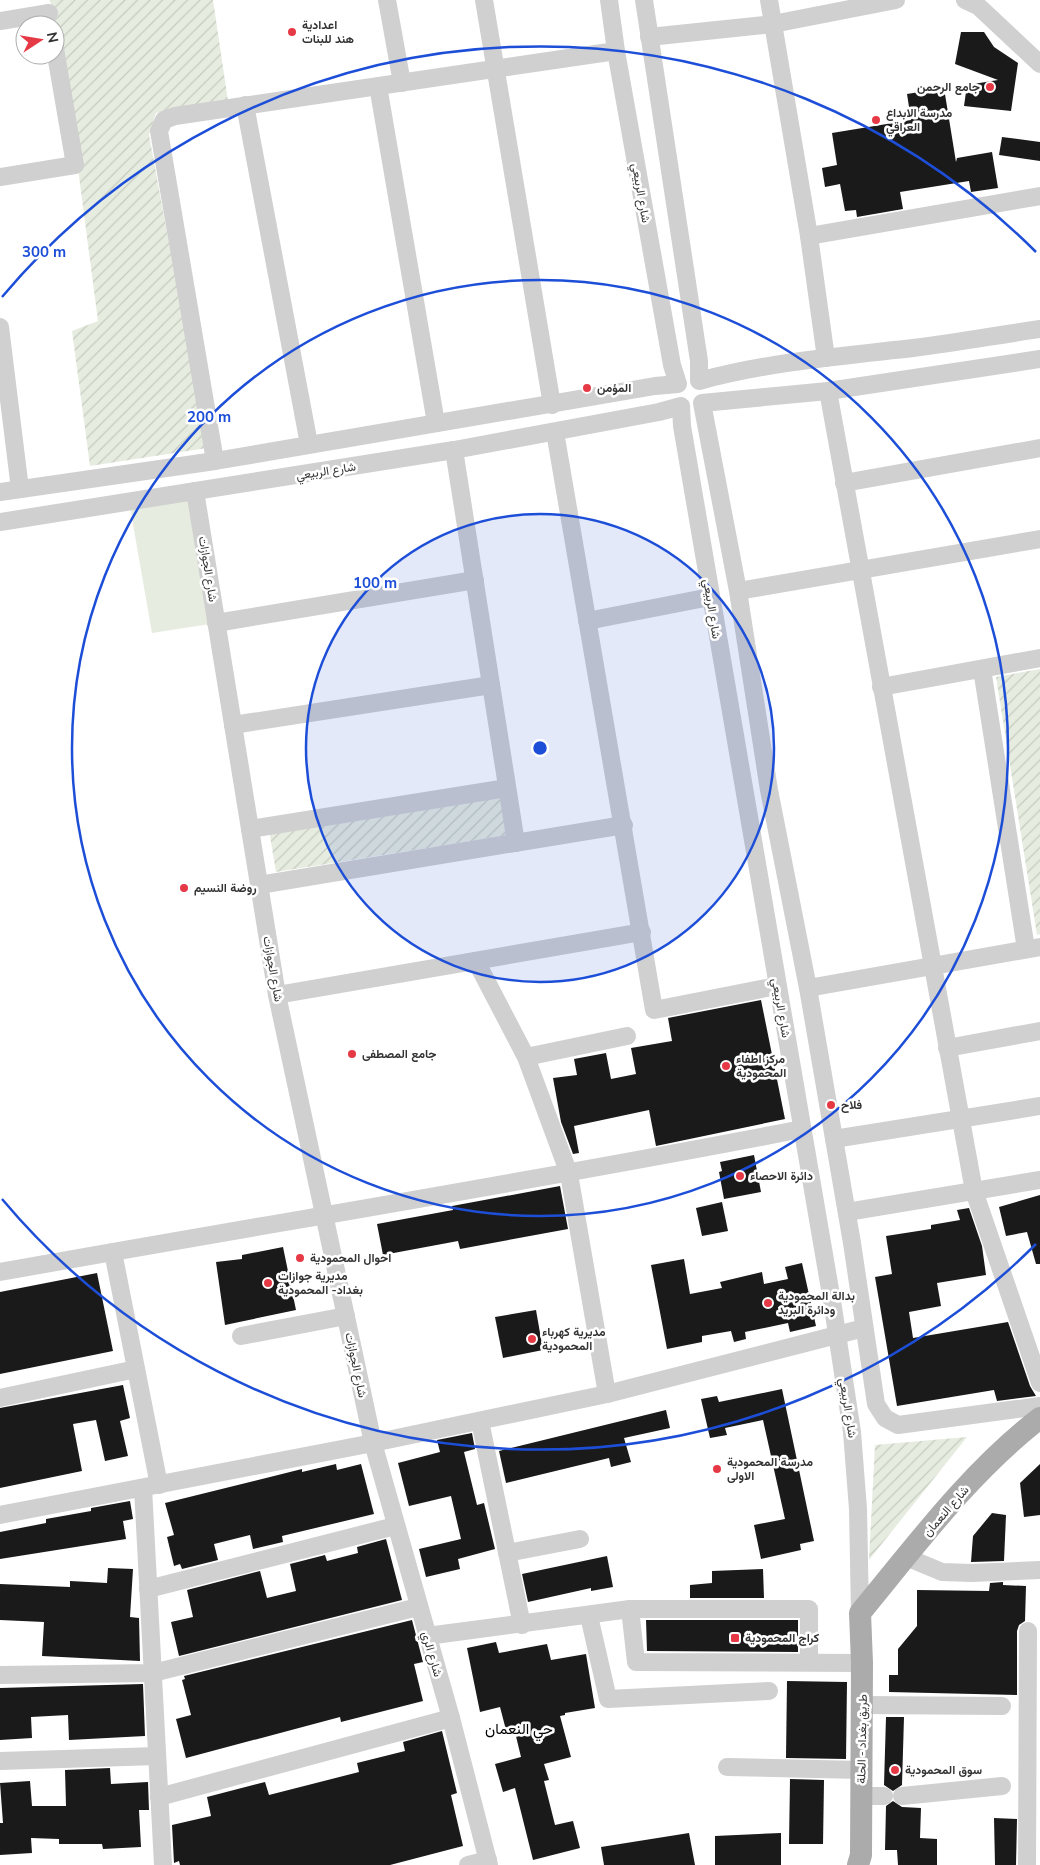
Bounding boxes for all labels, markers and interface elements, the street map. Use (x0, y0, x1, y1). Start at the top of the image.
north arrow (15, 15, 65, 65)
place label: اعدادية هند للبنات (302, 17, 354, 47)
marker: اعدادية هند للبنات (286, 26, 298, 38)
text: N (42, 30, 63, 45)
place label: جامع الرحمن (917, 79, 980, 95)
marker: جامع الرحمن (984, 81, 996, 93)
place label: مدرسة الابداع العراقي (886, 105, 953, 137)
marker: مدرسة الابداع العراقي (870, 114, 882, 126)
street label: شارع الربيعي (626, 162, 654, 224)
text: 300 m (22, 242, 66, 262)
place label: المؤمن (597, 380, 631, 396)
marker: المؤمن (581, 382, 593, 394)
text: 200 m (187, 407, 231, 427)
street label: شارع الربيعي (295, 458, 357, 486)
street label: شارع الجوازات (194, 535, 221, 603)
text: 100 m (353, 573, 397, 593)
street label: شارع الربيعي (697, 578, 725, 640)
centre of rings (531, 739, 549, 757)
place label: روضة النسيم (194, 880, 257, 896)
marker: روضة النسيم (178, 882, 190, 894)
street label: شارع الجوازات (258, 935, 287, 1003)
street label: شارع الربيعي (766, 977, 794, 1039)
place label: جامع المصطفى (362, 1046, 436, 1062)
marker: جامع المصطفى (346, 1048, 358, 1060)
place label: مركز اطفاء المحمودية (736, 1051, 786, 1081)
marker: مركز اطفاء المحمودية (720, 1060, 732, 1072)
place label: فلاح (841, 1097, 863, 1113)
marker: فلاح (825, 1099, 837, 1111)
place label: دائرة الاحصاء (750, 1168, 813, 1184)
marker: دائرة الاحصاء (734, 1170, 746, 1182)
place label: احوال المحمودية (310, 1250, 391, 1266)
marker: احوال المحمودية (294, 1252, 306, 1264)
place label: مديرية جوازات بغداد- المحمودية (278, 1268, 363, 1298)
marker: مديرية جوازات بغداد- المحمودية (262, 1277, 274, 1289)
place label: بدالة المحمودية ودائرة البريد (778, 1288, 855, 1318)
marker: بدالة المحمودية ودائرة البريد (762, 1297, 774, 1309)
place label: مديرية كهرباء المحمودية (542, 1324, 606, 1354)
street label: شارع الجوازات (340, 1331, 371, 1399)
marker: مديرية كهرباء المحمودية (526, 1333, 538, 1345)
street label: شارع الربيعي (833, 1377, 861, 1439)
place label: مدرسة المحمودية الاولى (727, 1454, 813, 1484)
marker: مدرسة المحمودية الاولى (711, 1463, 723, 1475)
street label: شارع النعمان (919, 1482, 973, 1540)
street label: شارع الري (416, 1629, 446, 1679)
place label: كراج المحمودية (745, 1630, 820, 1646)
marker: كراج المحمودية (729, 1632, 741, 1644)
street label: طريق بغداد - الحلة (853, 1694, 871, 1784)
district label: حي النعمان (485, 1719, 553, 1742)
place label: سوق المحمودية (905, 1762, 982, 1778)
marker: سوق المحمودية (889, 1764, 901, 1776)

